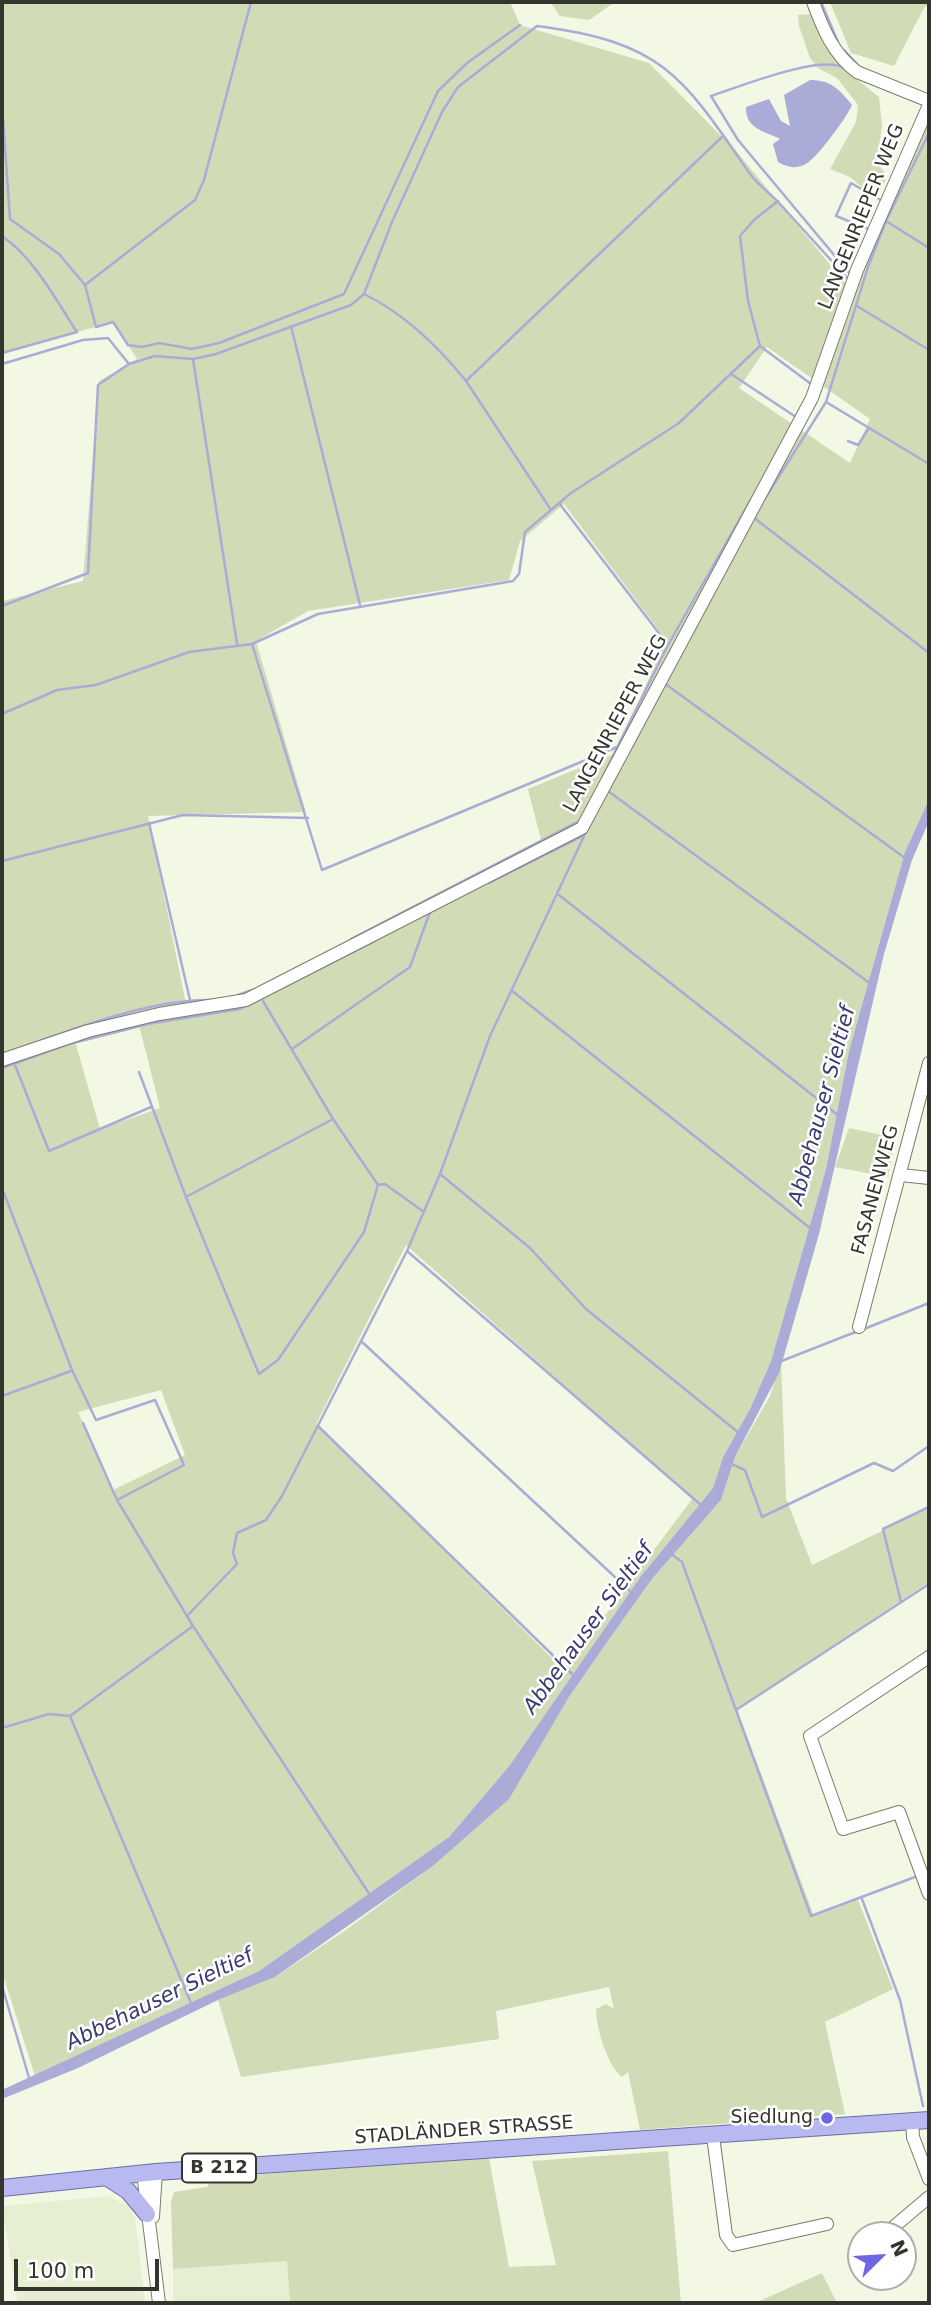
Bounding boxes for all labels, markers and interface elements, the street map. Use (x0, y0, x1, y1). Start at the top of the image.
street label: LANGENRIEPER WEG (814, 121, 910, 313)
street label: LANGENRIEPER WEG (559, 631, 673, 817)
water label: Abbehauser Sieltief (784, 1004, 862, 1208)
street label: FASANENWEG (848, 1123, 904, 1257)
water label: Abbehauser Sieltief (519, 1539, 659, 1719)
water label: Abbehauser Sieltief (62, 1944, 258, 2056)
place label: Siedlung (730, 2107, 813, 2129)
marker: Siedlung (819, 2110, 835, 2126)
street label: STADLÄNDER STRASSE (354, 2112, 574, 2150)
road number: B 212 (182, 2154, 256, 2182)
north arrow (847, 2221, 917, 2291)
text: N (886, 2237, 913, 2260)
scale bar (18, 2246, 163, 2290)
text: 100 m (27, 2259, 94, 2283)

